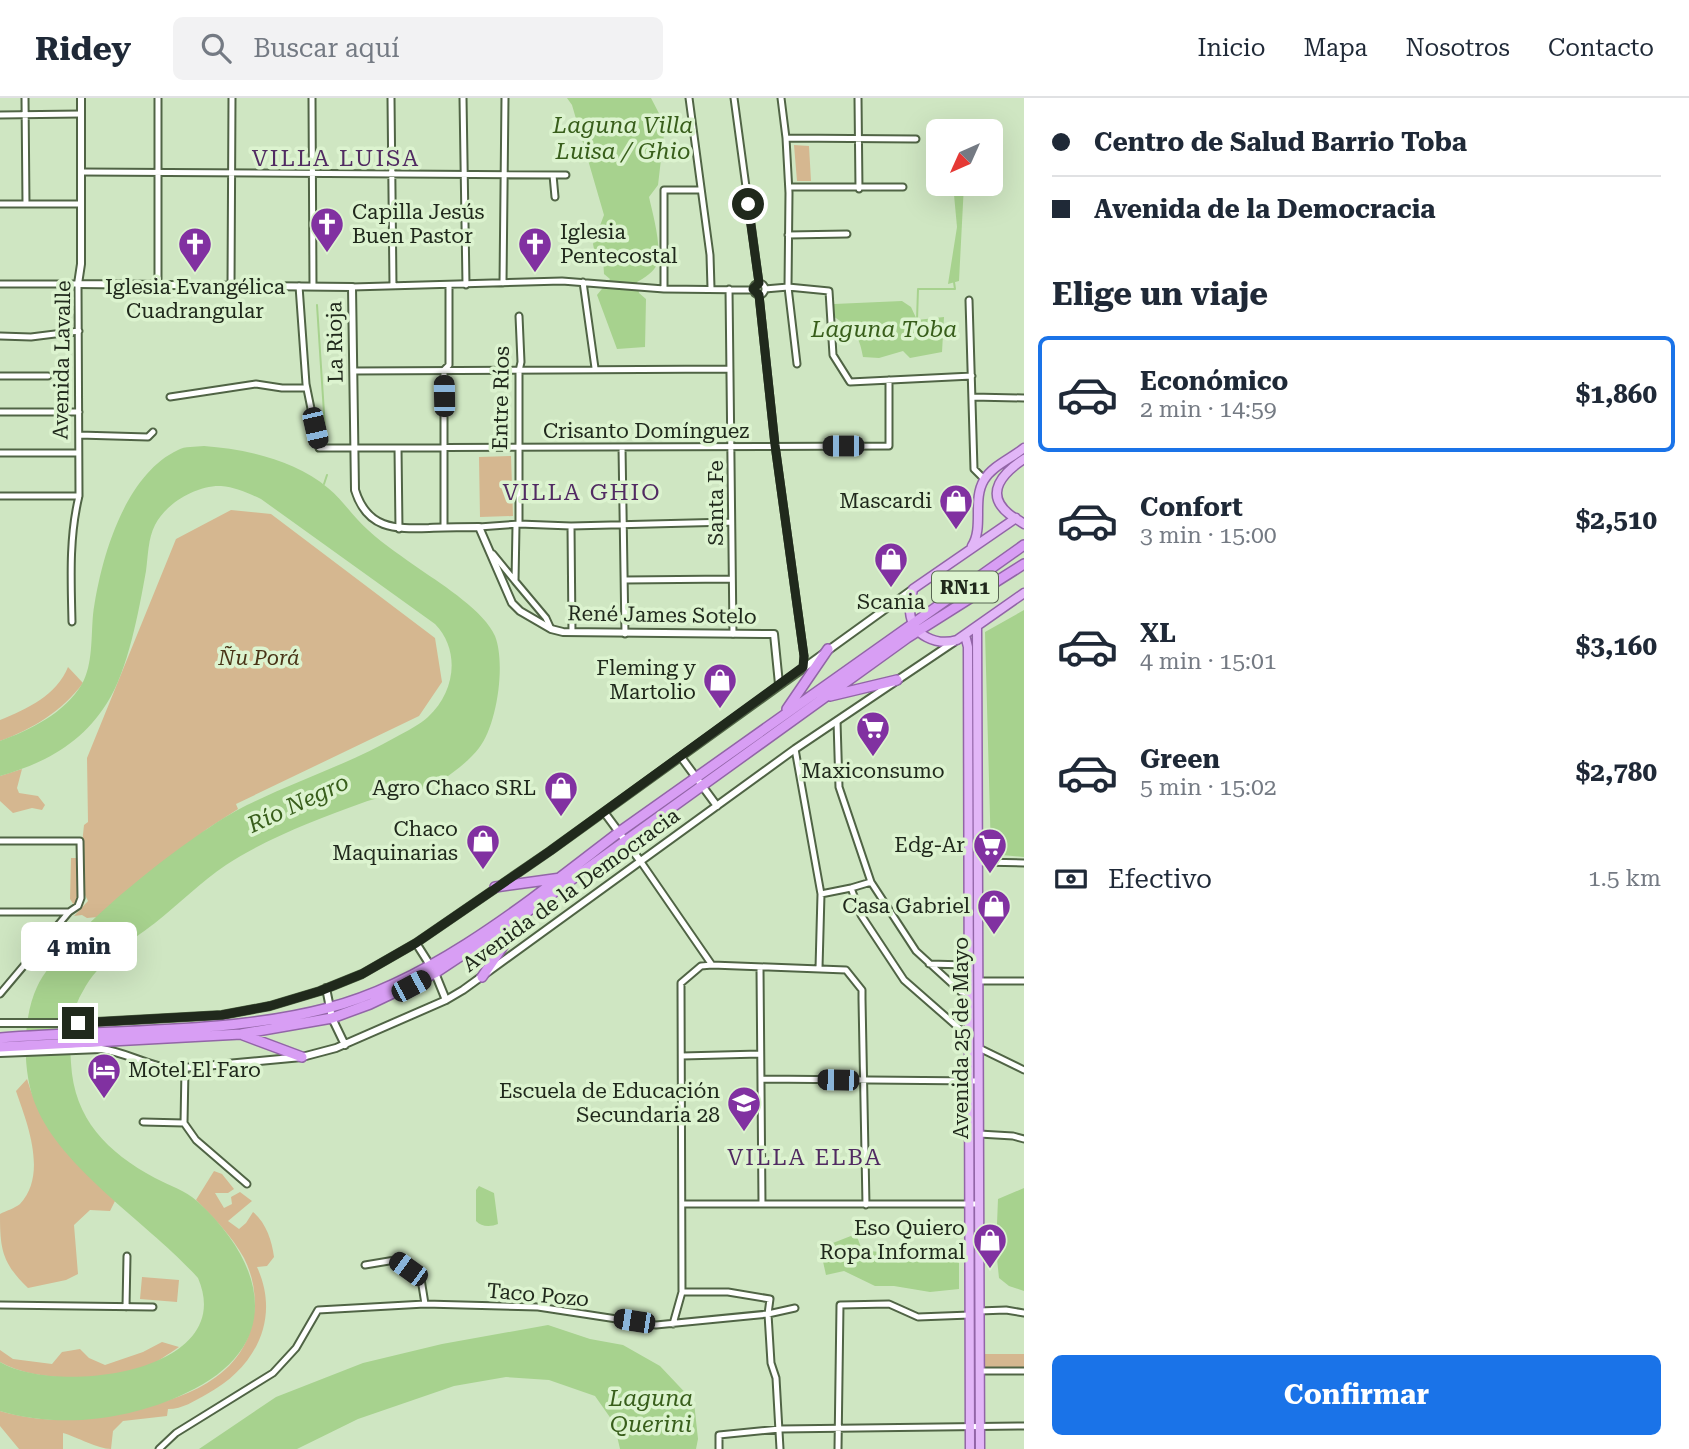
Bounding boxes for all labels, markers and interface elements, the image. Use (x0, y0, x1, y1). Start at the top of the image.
search box (173, 17, 663, 80)
text: Ridey (35, 29, 131, 68)
icon: search (197, 29, 235, 67)
text: Buscar aquí (253, 33, 400, 63)
text: Inicio (1197, 34, 1265, 62)
text: Mapa (1303, 34, 1368, 62)
text: Nosotros (1406, 34, 1510, 62)
text: Contacto (1548, 34, 1654, 62)
water label: Laguna Villa Luisa / Ghio (552, 112, 693, 165)
north arrow (926, 119, 1003, 196)
map controls (926, 119, 1003, 196)
text: Centro de Salud Barrio Toba (1094, 127, 1467, 157)
district label: VILLA LUISA (252, 145, 420, 172)
route start (732, 188, 764, 220)
text: Avenida de la Democracia (1094, 194, 1436, 224)
place label: Capilla Jesús Buen Pastor (352, 200, 485, 248)
church icon: Capilla Jesús Buen Pastor (308, 205, 346, 254)
place label: Iglesia Pentecostal (560, 220, 678, 268)
church icon: Iglesia Evangélica Cuadrangular (176, 225, 214, 274)
church icon: Iglesia Pentecostal (516, 225, 554, 274)
place label: Iglesia Evangélica Cuadrangular (105, 275, 286, 323)
text: Elige un viaje (1052, 275, 1268, 313)
street label: Avenida Lavalle (49, 280, 75, 440)
street label: La Rioja (322, 300, 348, 383)
water label: Laguna Toba (810, 316, 957, 343)
street label: Entre Ríos (488, 346, 514, 450)
icon: car (1056, 363, 1119, 426)
text: Económico (1140, 366, 1288, 396)
car (434, 375, 455, 417)
text: $1,860 (1576, 379, 1657, 409)
text: 2 min · 14:59 (1140, 396, 1277, 423)
car (301, 405, 330, 451)
street label: Crisanto Domínguez (543, 419, 749, 443)
car (823, 436, 865, 457)
street label: Santa Fe (704, 460, 728, 546)
district label: VILLA GHIO (502, 479, 662, 506)
shop icon: Mascardi (937, 482, 975, 531)
place label: Mascardi (839, 489, 932, 513)
icon: car (1056, 489, 1119, 552)
text: Confort (1140, 492, 1243, 522)
text: $2,510 (1576, 505, 1657, 535)
text: 3 min · 15:00 (1140, 522, 1277, 549)
shop icon: Scania (872, 540, 910, 589)
road number: RN11 (932, 572, 998, 602)
place label: Scania (857, 590, 926, 614)
street label: René James Sotelo (567, 601, 757, 629)
icon: car (1056, 615, 1119, 678)
text: XL (1140, 618, 1176, 648)
text: $3,160 (1576, 631, 1657, 661)
park label: Ñu Porá (217, 645, 300, 670)
text: 4 min · 15:01 (1140, 648, 1277, 675)
place label: Fleming y Martolio (596, 656, 697, 704)
shop icon: Fleming y Martolio (701, 661, 739, 710)
supermarket icon: Maxiconsumo (854, 709, 892, 758)
icon: car (1056, 741, 1119, 804)
text: Green (1140, 744, 1220, 774)
text: $2,780 (1576, 757, 1657, 787)
place label: Maxiconsumo (801, 759, 945, 783)
water label: Río Negro (242, 768, 353, 839)
shop icon: Agro Chaco SRL (542, 769, 580, 818)
text: 5 min · 15:02 (1140, 774, 1277, 801)
place label: Agro Chaco SRL (372, 776, 536, 800)
street label: Avenida de la Democracia (458, 803, 685, 977)
place label: Chaco Maquinarias (332, 817, 458, 865)
shop icon: Chaco Maquinarias (464, 822, 502, 871)
supermarket icon: Edg-Ar (971, 826, 1009, 875)
place label: Edg-Ar (894, 833, 965, 857)
icon: cash (1052, 860, 1090, 898)
text: Efectivo (1108, 864, 1212, 894)
text: 1.5 km (1588, 865, 1661, 892)
shop icon: Casa Gabriel (975, 887, 1013, 936)
place label: Casa Gabriel (842, 894, 970, 918)
callout: 4 min (20, 922, 136, 970)
text: 4 min (47, 933, 111, 960)
street label: Avenida 25 de Mayo (949, 937, 973, 1139)
car (388, 967, 435, 1005)
route end (62, 1007, 94, 1039)
hotel icon: Motel El Faro (85, 1051, 123, 1100)
place label: Motel El Faro (128, 1058, 261, 1082)
car (817, 1069, 860, 1091)
place label: Escuela de Educación Secundaria 28 (499, 1079, 720, 1127)
school or university icon: Escuela de Educación Secundaria 28 (725, 1084, 763, 1133)
district label: VILLA ELBA (727, 1144, 883, 1171)
place label: Eso Quiero Ropa Informal (820, 1216, 966, 1264)
shop icon: Eso Quiero Ropa Informal (971, 1221, 1009, 1270)
car (385, 1248, 432, 1290)
street label: Taco Pozo (486, 1279, 590, 1311)
car (612, 1307, 657, 1335)
button: Confirmar (1052, 1355, 1661, 1435)
water label: Laguna Querini (608, 1385, 693, 1438)

